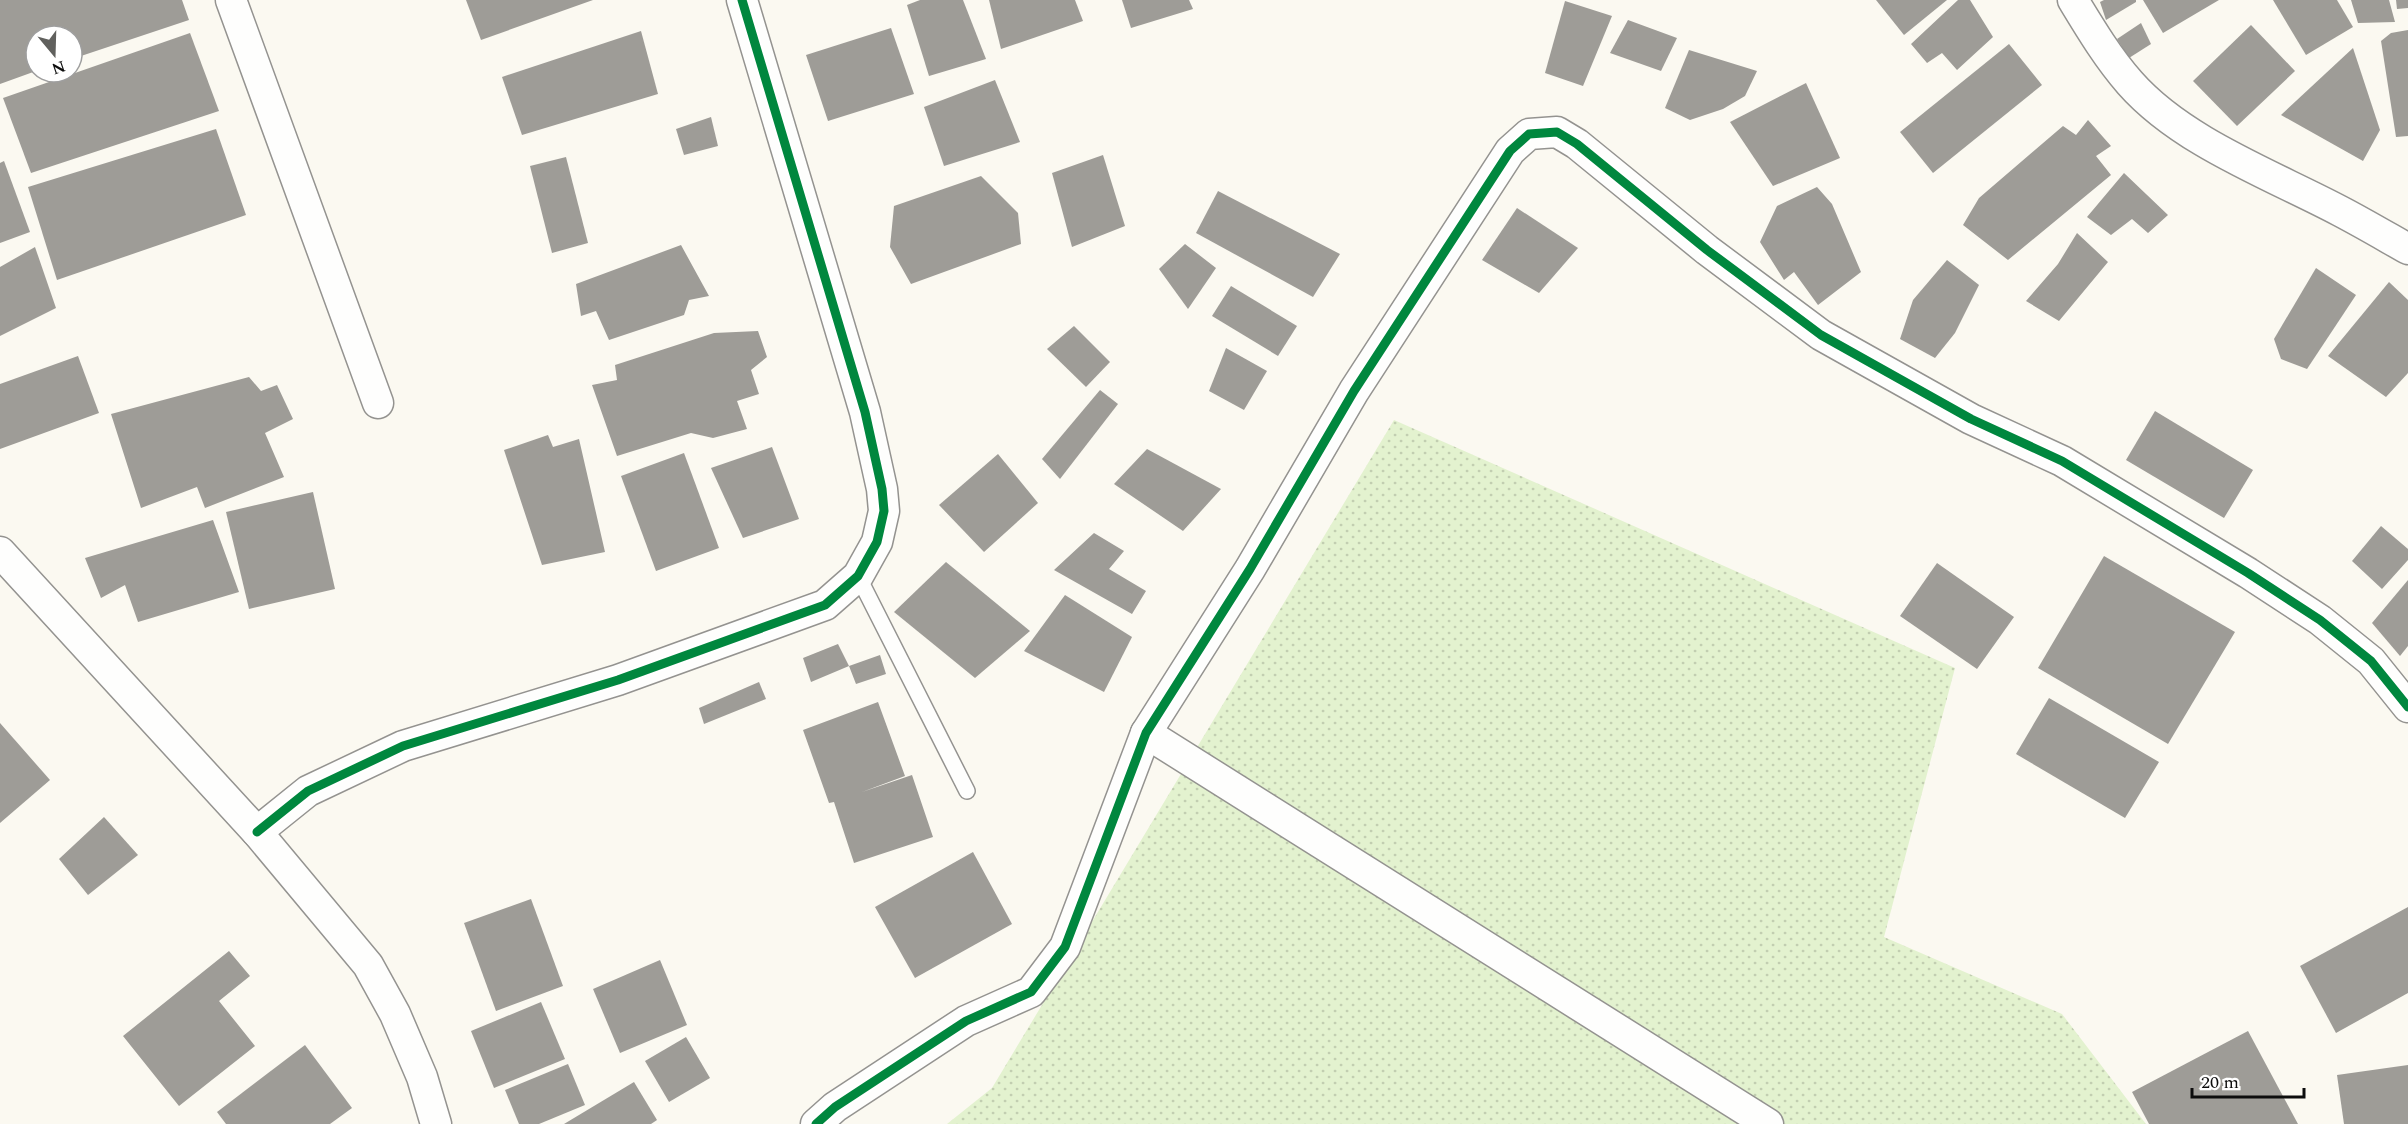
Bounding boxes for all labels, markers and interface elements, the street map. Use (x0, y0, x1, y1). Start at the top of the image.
north arrow (24, 24, 84, 84)
text: N (48, 54, 69, 81)
scale bar (2192, 1061, 2304, 1099)
text: 20 m (2201, 1069, 2239, 1096)

